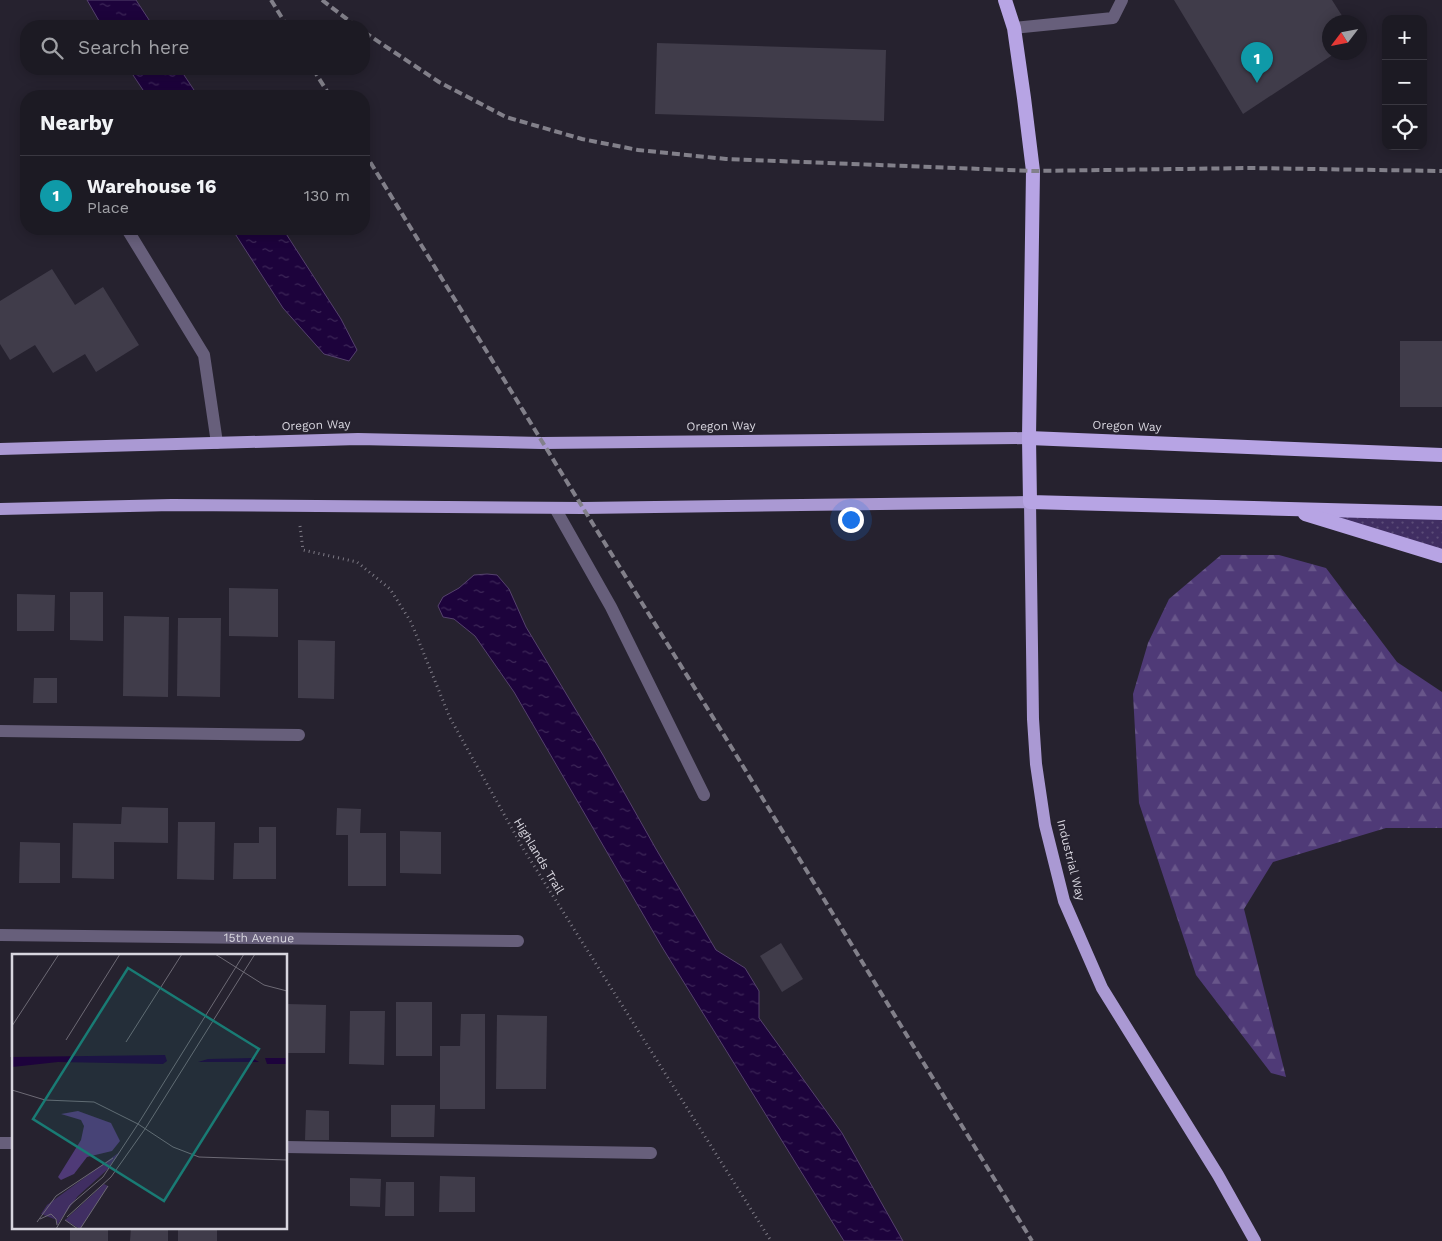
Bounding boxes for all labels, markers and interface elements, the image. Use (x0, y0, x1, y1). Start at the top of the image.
north arrow (1322, 15, 1367, 60)
map controls (1382, 15, 1427, 150)
button: + (1382, 15, 1427, 60)
search box (20, 20, 370, 75)
icon: search (38, 34, 66, 62)
text: Search here (78, 36, 189, 59)
pin: 1 (1241, 42, 1273, 83)
button: − (1382, 60, 1427, 105)
button: locate (1382, 105, 1427, 150)
text: Nearby (40, 110, 113, 135)
text: Warehouse 16 (87, 175, 216, 198)
text: 1 (53, 186, 59, 205)
text: 130 m (304, 186, 350, 205)
text: Place (87, 198, 129, 217)
street label: Oregon Way (281, 417, 352, 433)
street label: Oregon Way (686, 418, 756, 434)
street label: Oregon Way (1092, 418, 1163, 434)
your location (838, 507, 864, 533)
street label: Highlands Trail (511, 815, 567, 897)
street label: Industrial Way (1054, 818, 1088, 903)
street label: 15th Avenue (224, 931, 294, 945)
inset map (12, 954, 288, 1228)

